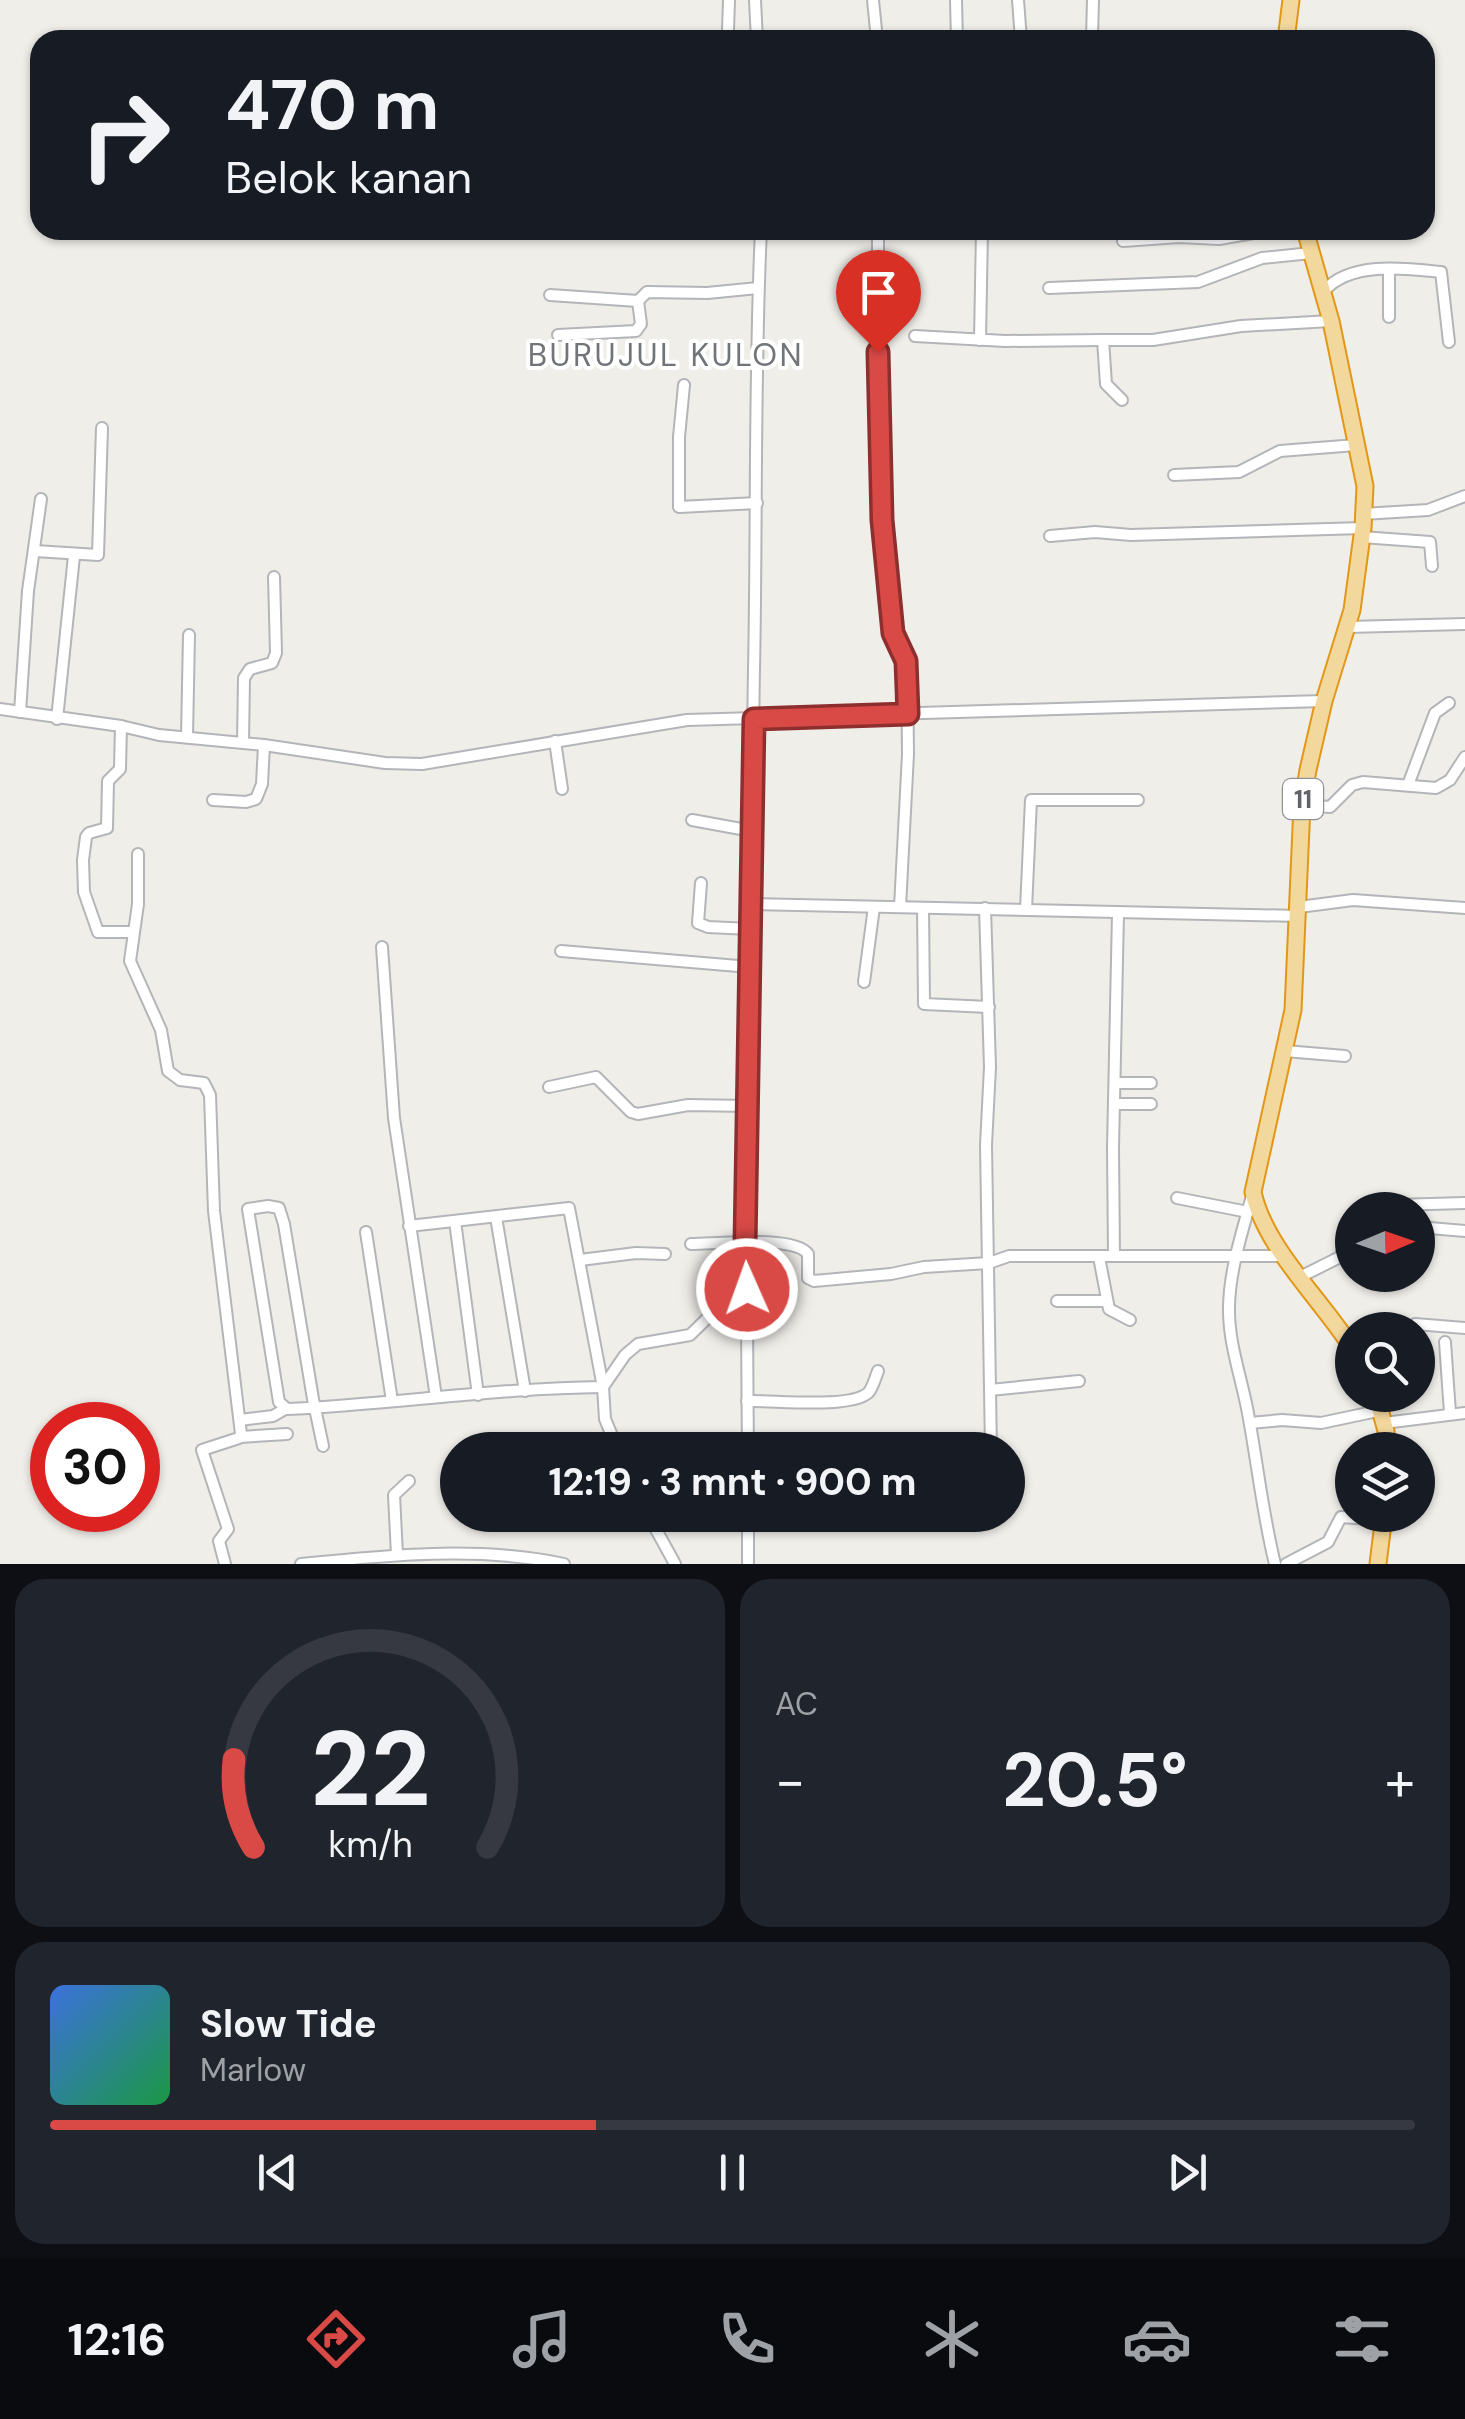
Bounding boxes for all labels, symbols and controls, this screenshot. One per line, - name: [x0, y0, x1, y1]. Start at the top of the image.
- text: 470 m: [225, 60, 439, 151]
- icon: right: [60, 70, 190, 200]
- text: Belok kanan: [225, 148, 472, 207]
- pin: [836, 250, 921, 353]
- icon: arrive: [851, 265, 906, 320]
- district label: BURUJUL KULON: [528, 334, 804, 376]
- road number: 11: [1283, 779, 1323, 819]
- north arrow: [1335, 1192, 1435, 1292]
- map controls: [1335, 1192, 1435, 1532]
- position arrow: [695, 1237, 799, 1341]
- button: search: [1335, 1312, 1435, 1412]
- speed limit sign: 30: [30, 1402, 160, 1532]
- button: layers: [1335, 1432, 1435, 1532]
- text: 12:19 · 3 mnt · 900 m: [548, 1457, 917, 1507]
- text: AC: [775, 1683, 818, 1725]
- text: 22: [310, 1702, 430, 1837]
- text: 20.5°: [1002, 1732, 1188, 1829]
- text: −: [775, 1745, 805, 1817]
- text: +: [1385, 1745, 1415, 1817]
- text: km/h: [328, 1822, 412, 1868]
- text: Slow Tide: [200, 1999, 377, 2049]
- text: Marlow: [200, 2049, 306, 2091]
- icon: previous: [250, 2145, 305, 2200]
- icon: pause: [705, 2145, 760, 2200]
- icon: next: [1160, 2145, 1215, 2200]
- icon: directions: [301, 2304, 371, 2374]
- icon: music: [507, 2304, 577, 2374]
- icon: phone: [712, 2304, 782, 2374]
- icon: climate: [917, 2304, 987, 2374]
- icon: car: [1122, 2304, 1192, 2374]
- icon: filters: [1327, 2304, 1397, 2374]
- text: 12:16: [68, 2310, 166, 2369]

